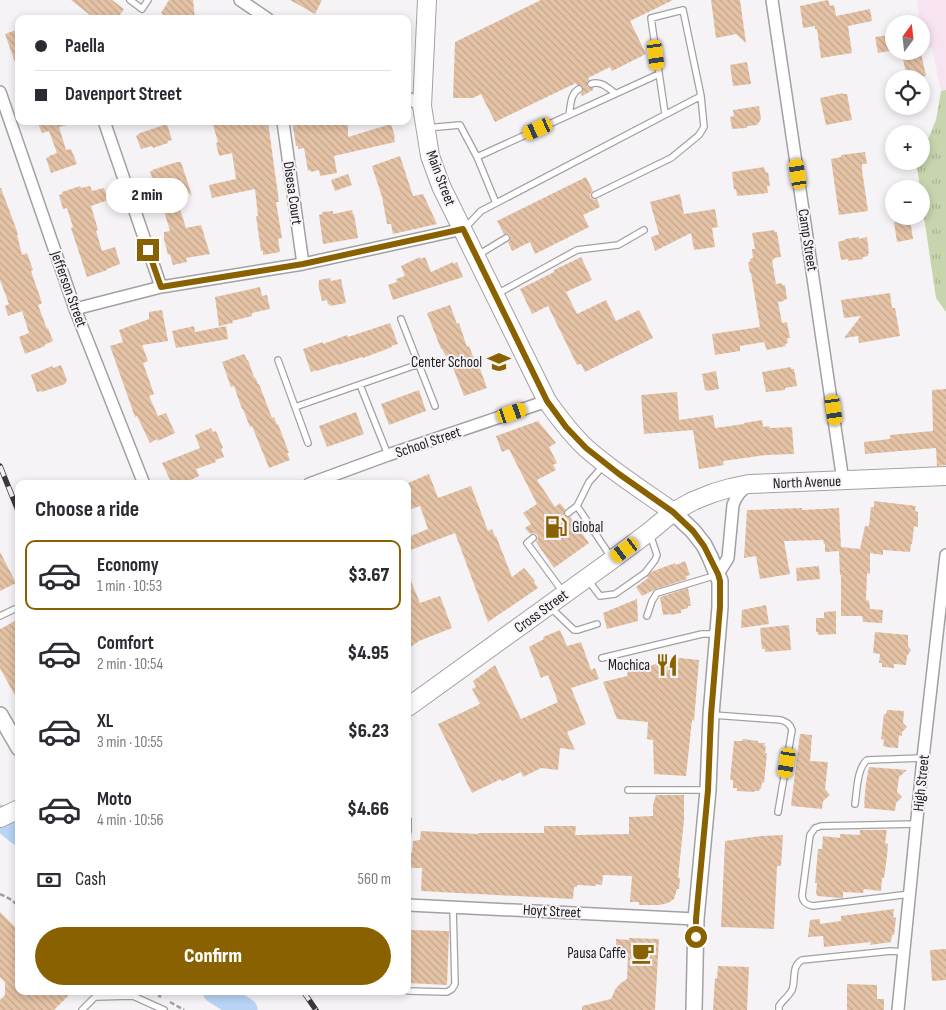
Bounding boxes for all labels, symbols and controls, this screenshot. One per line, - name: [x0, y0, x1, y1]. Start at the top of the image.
- north arrow: [885, 15, 930, 60]
- map controls: [885, 15, 930, 225]
- text: Paella: [65, 35, 105, 58]
- car: [646, 39, 665, 71]
- button: locate: [885, 70, 930, 115]
- text: Davenport Street: [65, 83, 182, 106]
- car: [521, 116, 554, 142]
- button: +: [885, 125, 930, 170]
- street label: Main Street: [421, 148, 460, 209]
- car: [788, 158, 807, 190]
- street label: Disesa Court: [279, 160, 306, 226]
- callout: 2 min: [107, 178, 189, 212]
- button: −: [885, 180, 930, 225]
- text: 2 min: [131, 186, 163, 205]
- street label: Camp Street: [793, 208, 822, 273]
- route end: [137, 239, 159, 261]
- street label: Jefferson Street: [46, 248, 91, 330]
- school or university icon: Center School: [486, 349, 512, 375]
- place label: Center School: [411, 353, 482, 372]
- car: [824, 394, 843, 426]
- car: [495, 401, 528, 425]
- street label: School Street: [393, 422, 464, 463]
- street label: North Avenue: [772, 472, 842, 493]
- text: Choose a ride: [35, 496, 139, 523]
- fuel station icon: Global: [543, 514, 569, 540]
- place label: Global: [572, 518, 603, 537]
- car: [608, 535, 641, 565]
- icon: car: [37, 553, 82, 598]
- text: Economy: [97, 554, 159, 577]
- text: $3.67: [348, 564, 389, 587]
- text: 1 min · 10:53: [97, 577, 162, 596]
- street label: Cross Street: [511, 585, 572, 637]
- icon: car: [37, 631, 82, 676]
- text: Comfort: [97, 632, 154, 655]
- text: $4.95: [348, 642, 389, 665]
- restaurant icon: Mochica: [654, 652, 680, 678]
- text: 2 min · 10:54: [97, 655, 163, 674]
- place label: Mochica: [608, 656, 650, 675]
- icon: car: [37, 709, 82, 754]
- text: XL: [97, 710, 113, 733]
- text: $6.23: [348, 720, 389, 743]
- text: 3 min · 10:55: [97, 733, 163, 752]
- car: [777, 747, 796, 779]
- street label: High Street: [909, 753, 934, 812]
- icon: car: [37, 787, 82, 832]
- text: Moto: [97, 788, 132, 811]
- text: $4.66: [347, 798, 389, 821]
- text: 4 min · 10:56: [97, 811, 164, 830]
- icon: cash: [35, 866, 63, 894]
- text: Cash: [75, 868, 106, 891]
- text: 560 m: [358, 870, 391, 889]
- street label: Hoyt Street: [522, 900, 582, 923]
- route start: [685, 926, 707, 948]
- button: Confirm: [35, 927, 391, 985]
- cafe icon: Pausa Caffe: [630, 940, 656, 966]
- place label: Pausa Caffe: [567, 944, 626, 963]

